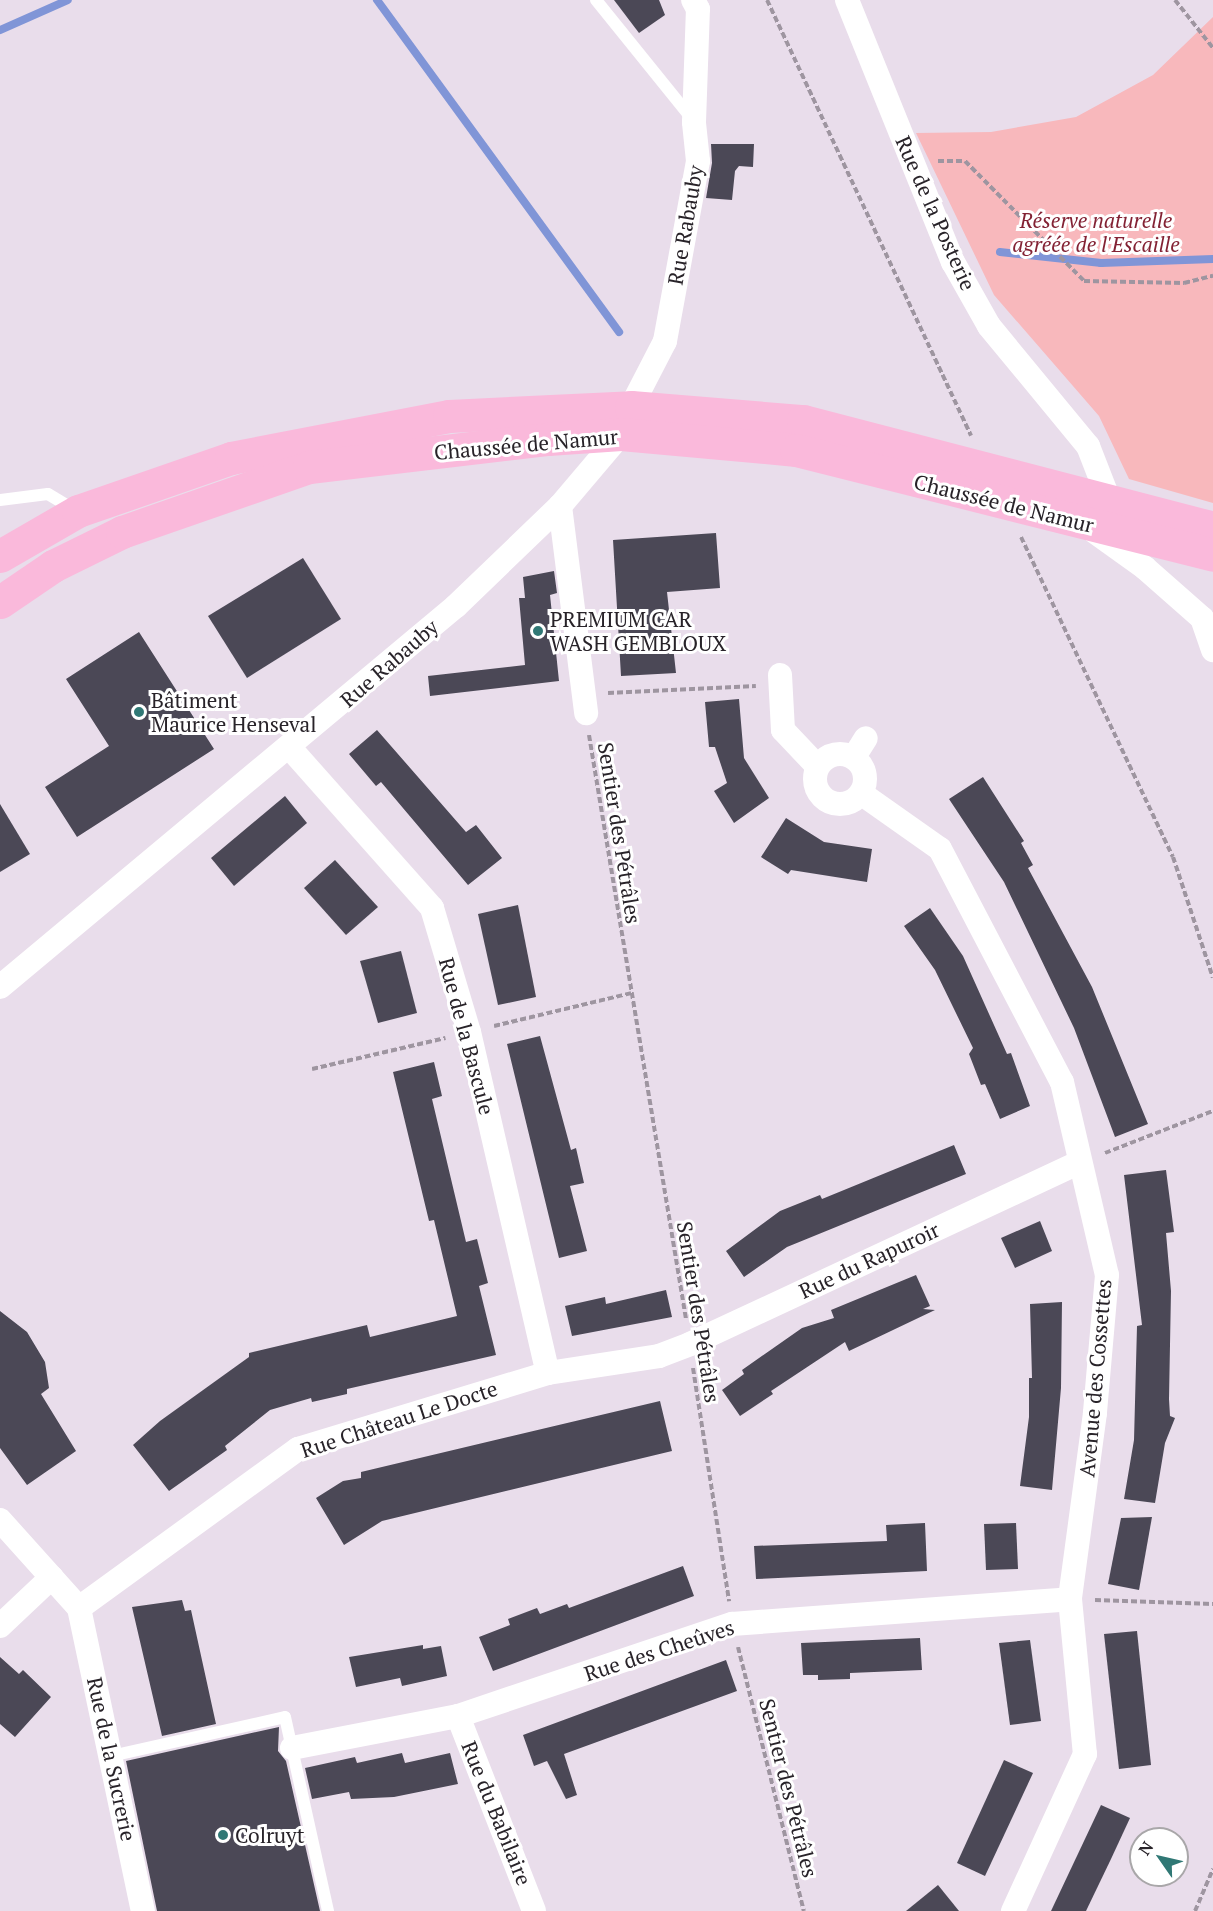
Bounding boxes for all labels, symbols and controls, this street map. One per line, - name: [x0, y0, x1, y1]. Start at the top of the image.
- street label: Rue de la Posterie: [891, 132, 981, 294]
- street label: Rue Rabauby: [662, 163, 708, 287]
- park label: Réserve naturelle agréée de l'Escaille: [1012, 207, 1180, 257]
- street label: Chaussée de Namur: [433, 423, 619, 465]
- street label: Chaussée de Namur: [911, 468, 1097, 538]
- place label: PREMIUM CAR WASH GEMBLOUX: [550, 606, 726, 656]
- street label: Rue Rabauby: [335, 614, 443, 712]
- marker: PREMIUM CAR WASH GEMBLOUX: [531, 624, 545, 638]
- place label: Bâtiment Maurice Henseval: [151, 687, 317, 737]
- marker: Bâtiment Maurice Henseval: [132, 705, 146, 719]
- street label: Sentier des Pétrâles: [593, 740, 647, 926]
- street label: Rue de la Bascule: [434, 955, 500, 1117]
- street label: Rue du Rapuroir: [795, 1216, 943, 1304]
- street label: Sentier des Pétrâles: [672, 1219, 726, 1405]
- street label: Avenue des Cossettes: [1074, 1278, 1116, 1478]
- street label: Rue Château Le Docte: [297, 1375, 501, 1463]
- street label: Rue des Cheûves: [581, 1614, 737, 1686]
- street label: Rue de la Sucrerie: [82, 1675, 142, 1843]
- street label: Sentier des Pétrâles: [755, 1696, 823, 1880]
- street label: Rue du Babilaire: [457, 1737, 537, 1889]
- place label: Colruyt: [235, 1822, 304, 1848]
- north arrow: [1129, 1827, 1189, 1887]
- marker: Colruyt: [216, 1828, 230, 1842]
- text: N: [1133, 1837, 1158, 1859]

